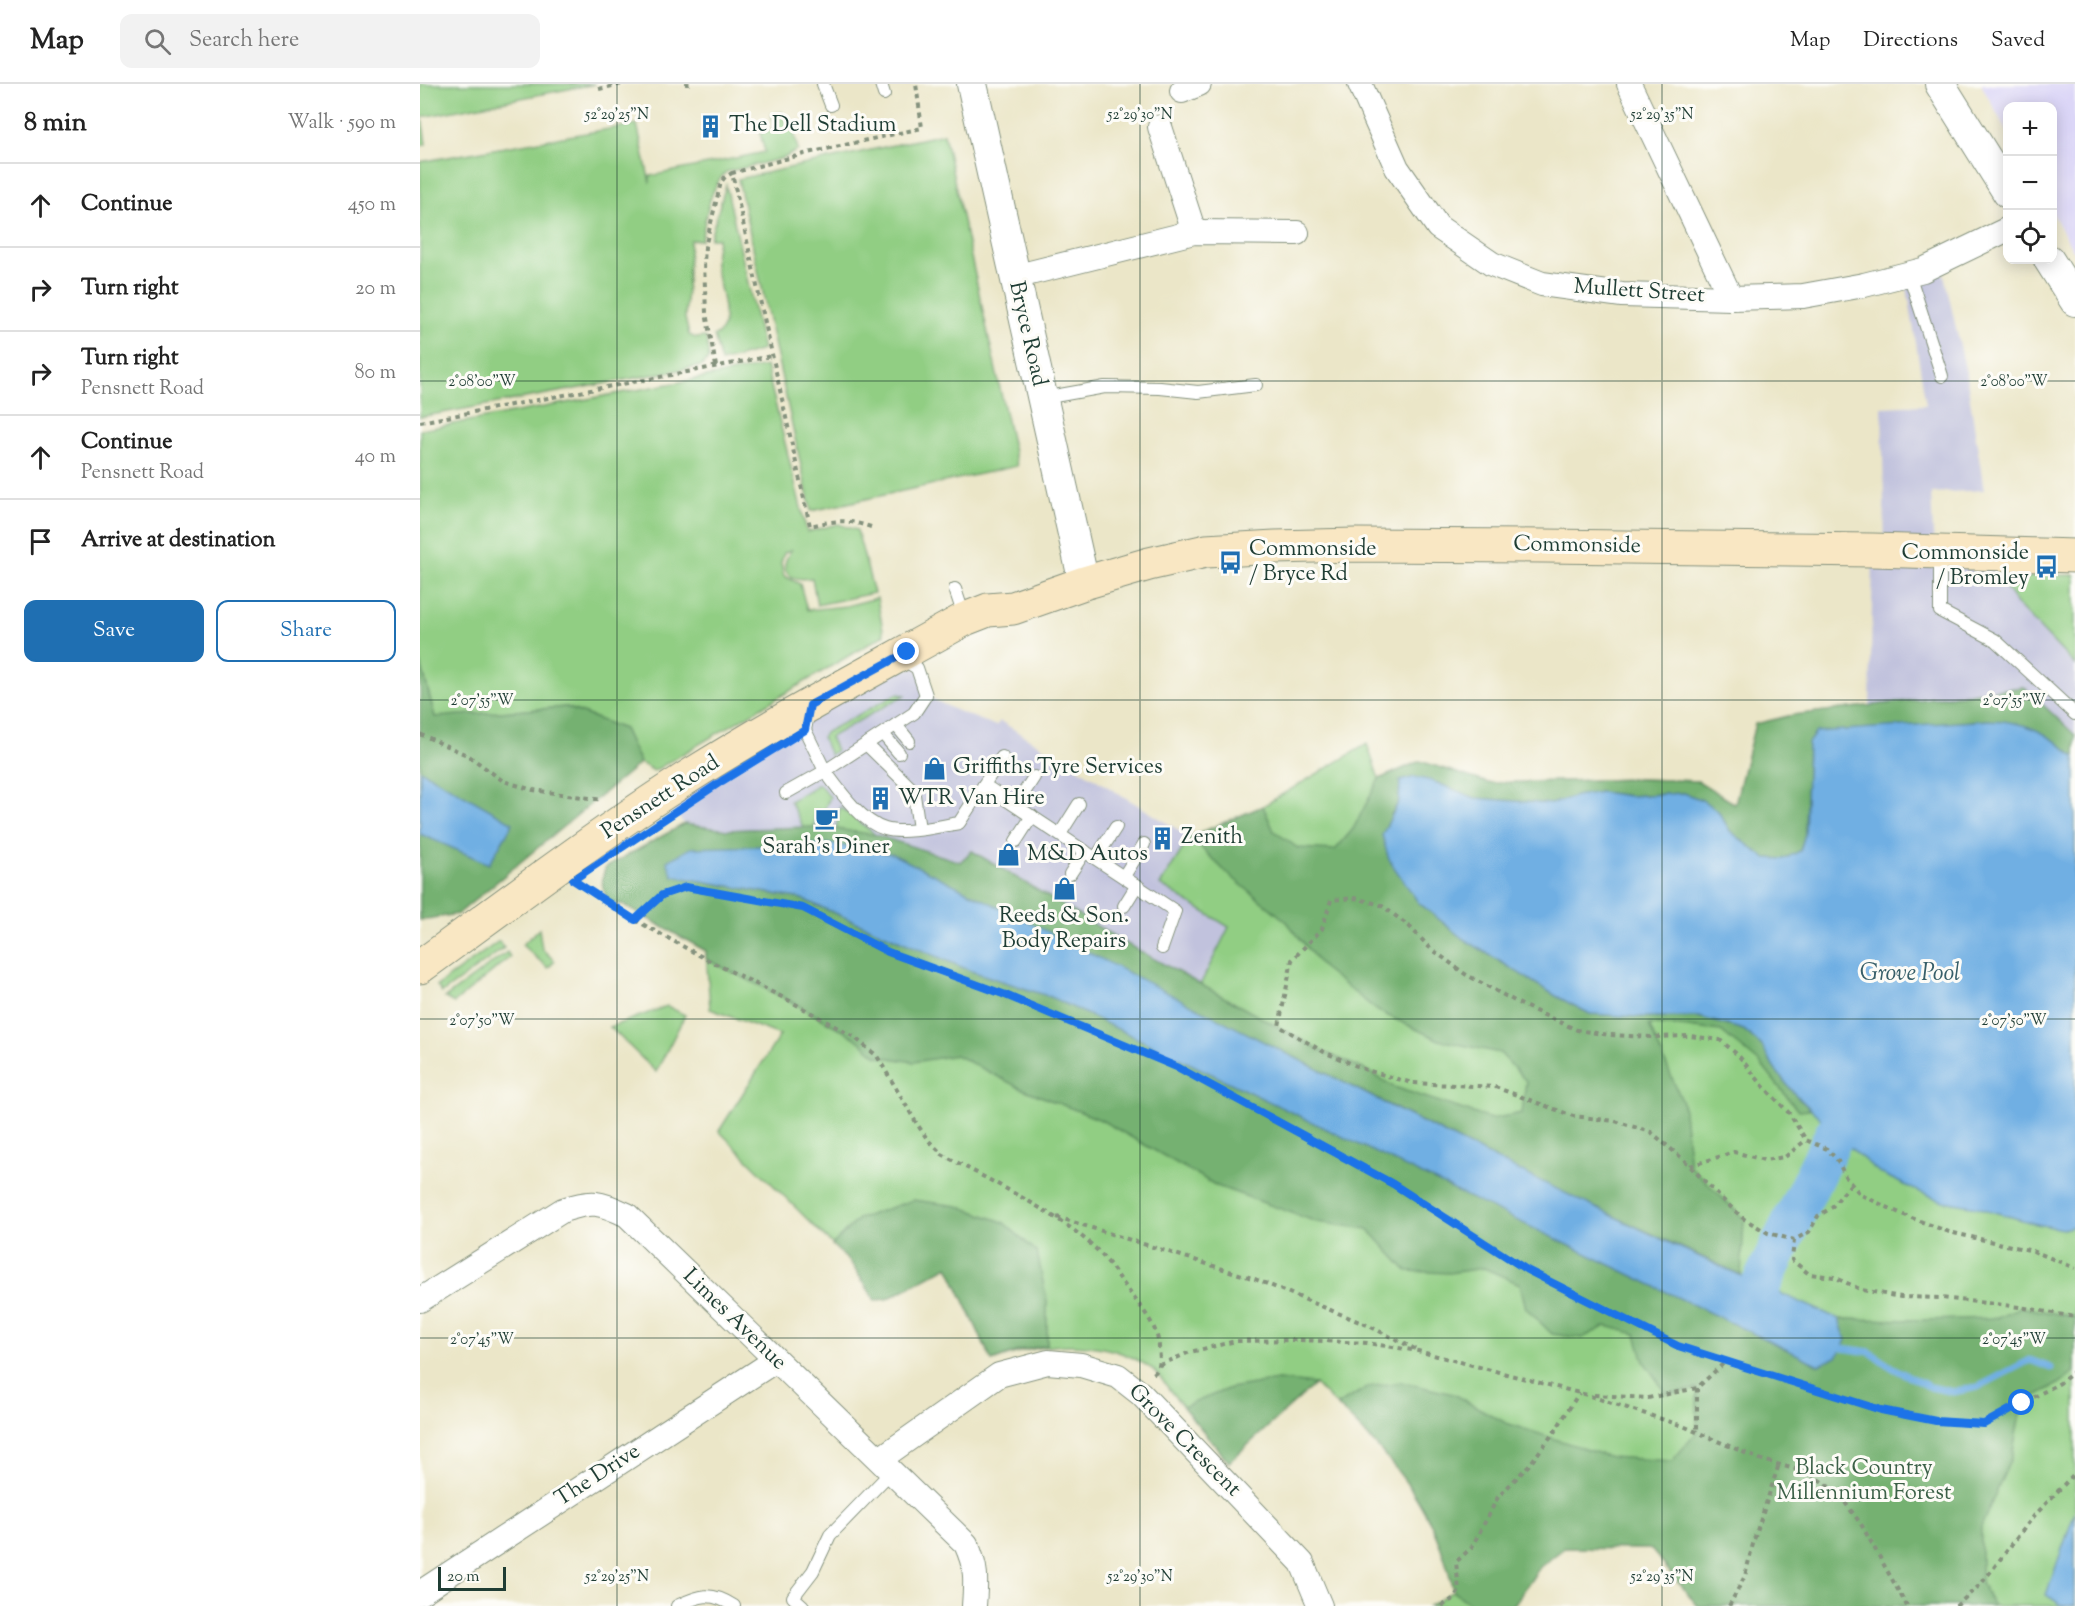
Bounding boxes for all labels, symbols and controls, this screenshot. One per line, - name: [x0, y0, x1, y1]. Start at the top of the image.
- search box: [120, 14, 540, 68]
- text: Map: [30, 21, 84, 61]
- icon: search: [141, 25, 174, 58]
- text: Search here: [189, 25, 299, 57]
- text: Map: [1790, 26, 1830, 56]
- text: Directions: [1863, 26, 1958, 56]
- text: Saved: [1991, 26, 2045, 56]
- map controls: [2003, 102, 2057, 264]
- button: +: [2003, 102, 2057, 156]
- text: 8 min: [24, 105, 87, 142]
- text: 52°29'25"N: [584, 105, 649, 126]
- text: 52°29'30"N: [1106, 105, 1173, 126]
- text: 52°29'35"N: [1629, 105, 1694, 126]
- text: Walk · 590 m: [288, 109, 396, 138]
- place label: The Dell Stadium: [729, 110, 897, 142]
- building icon: The Dell Stadium: [698, 113, 724, 139]
- button: −: [2003, 156, 2057, 210]
- icon: ahead: [24, 189, 57, 222]
- text: Continue: [81, 189, 172, 221]
- text: 450 m: [348, 191, 396, 220]
- button: locate: [2003, 210, 2057, 264]
- street label: Mullett Street: [1572, 271, 1706, 313]
- icon: right: [24, 273, 57, 306]
- text: Turn right: [81, 273, 178, 305]
- text: 20 m: [355, 275, 396, 304]
- street label: Bryce Road: [999, 278, 1055, 390]
- text: Turn right: [81, 343, 178, 375]
- icon: right: [24, 357, 57, 390]
- text: 80 m: [355, 359, 396, 388]
- text: 2°08'00"W: [448, 372, 516, 393]
- text: 2°08'00"W: [1980, 372, 2048, 393]
- text: Pensnett Road: [81, 375, 204, 404]
- text: Continue: [81, 427, 172, 459]
- icon: ahead: [24, 441, 57, 474]
- text: 40 m: [355, 443, 396, 472]
- text: Pensnett Road: [81, 459, 204, 488]
- icon: arrive: [24, 525, 57, 558]
- text: Arrive at destination: [81, 525, 276, 557]
- street label: Commonside: [1513, 529, 1641, 563]
- place label: Commonside / Bryce Rd: [1249, 534, 1377, 591]
- place label: Commonside / Bromley: [1901, 538, 2029, 595]
- bus stop icon: Commonside / Bryce Rd: [1218, 550, 1244, 576]
- bus stop icon: Commonside / Bromley: [2034, 554, 2060, 580]
- button: Save: [24, 600, 204, 662]
- button: Share: [216, 600, 396, 662]
- route end: [893, 638, 919, 664]
- text: 2°07'55"W: [450, 691, 514, 712]
- text: 2°07'55"W: [1982, 691, 2046, 712]
- street label: Pensnett Road: [595, 748, 727, 848]
- place label: Griffiths Tyre Services: [953, 752, 1163, 784]
- shop icon: Griffiths Tyre Services: [922, 755, 948, 781]
- place label: WTR Van Hire: [898, 783, 1045, 815]
- building icon: WTR Van Hire: [867, 786, 893, 812]
- cafe icon: Sarah's Diner: [813, 806, 839, 832]
- place label: Zenith: [1181, 822, 1243, 854]
- building icon: Zenith: [1150, 825, 1176, 851]
- place label: Sarah's Diner: [762, 832, 890, 864]
- place label: M&D Autos: [1027, 839, 1148, 871]
- shop icon: M&D Autos: [996, 842, 1022, 868]
- shop icon: Reeds & Son. Body Repairs: [1051, 875, 1077, 901]
- place label: Reeds & Son. Body Repairs: [999, 901, 1129, 958]
- water label: Grove Pool: [1860, 957, 1960, 991]
- text: 2°07'50"W: [449, 1011, 515, 1032]
- text: 2°07'50"W: [1981, 1011, 2047, 1032]
- street label: Limes Avenue: [674, 1262, 794, 1378]
- text: 2°07'45"W: [450, 1330, 514, 1351]
- text: 2°07'45"W: [1982, 1330, 2046, 1351]
- street label: Grove Crescent: [1120, 1377, 1248, 1505]
- route start: [2008, 1389, 2034, 1415]
- street label: The Drive: [549, 1436, 647, 1516]
- park label: Black Country Millennium Forest: [1776, 1453, 1952, 1510]
- scale bar: [438, 1564, 506, 1592]
- text: 20 m: [447, 1566, 480, 1589]
- text: 52°29'25"N: [584, 1567, 649, 1588]
- text: 52°29'30"N: [1106, 1567, 1173, 1588]
- text: 52°29'35"N: [1629, 1567, 1694, 1588]

